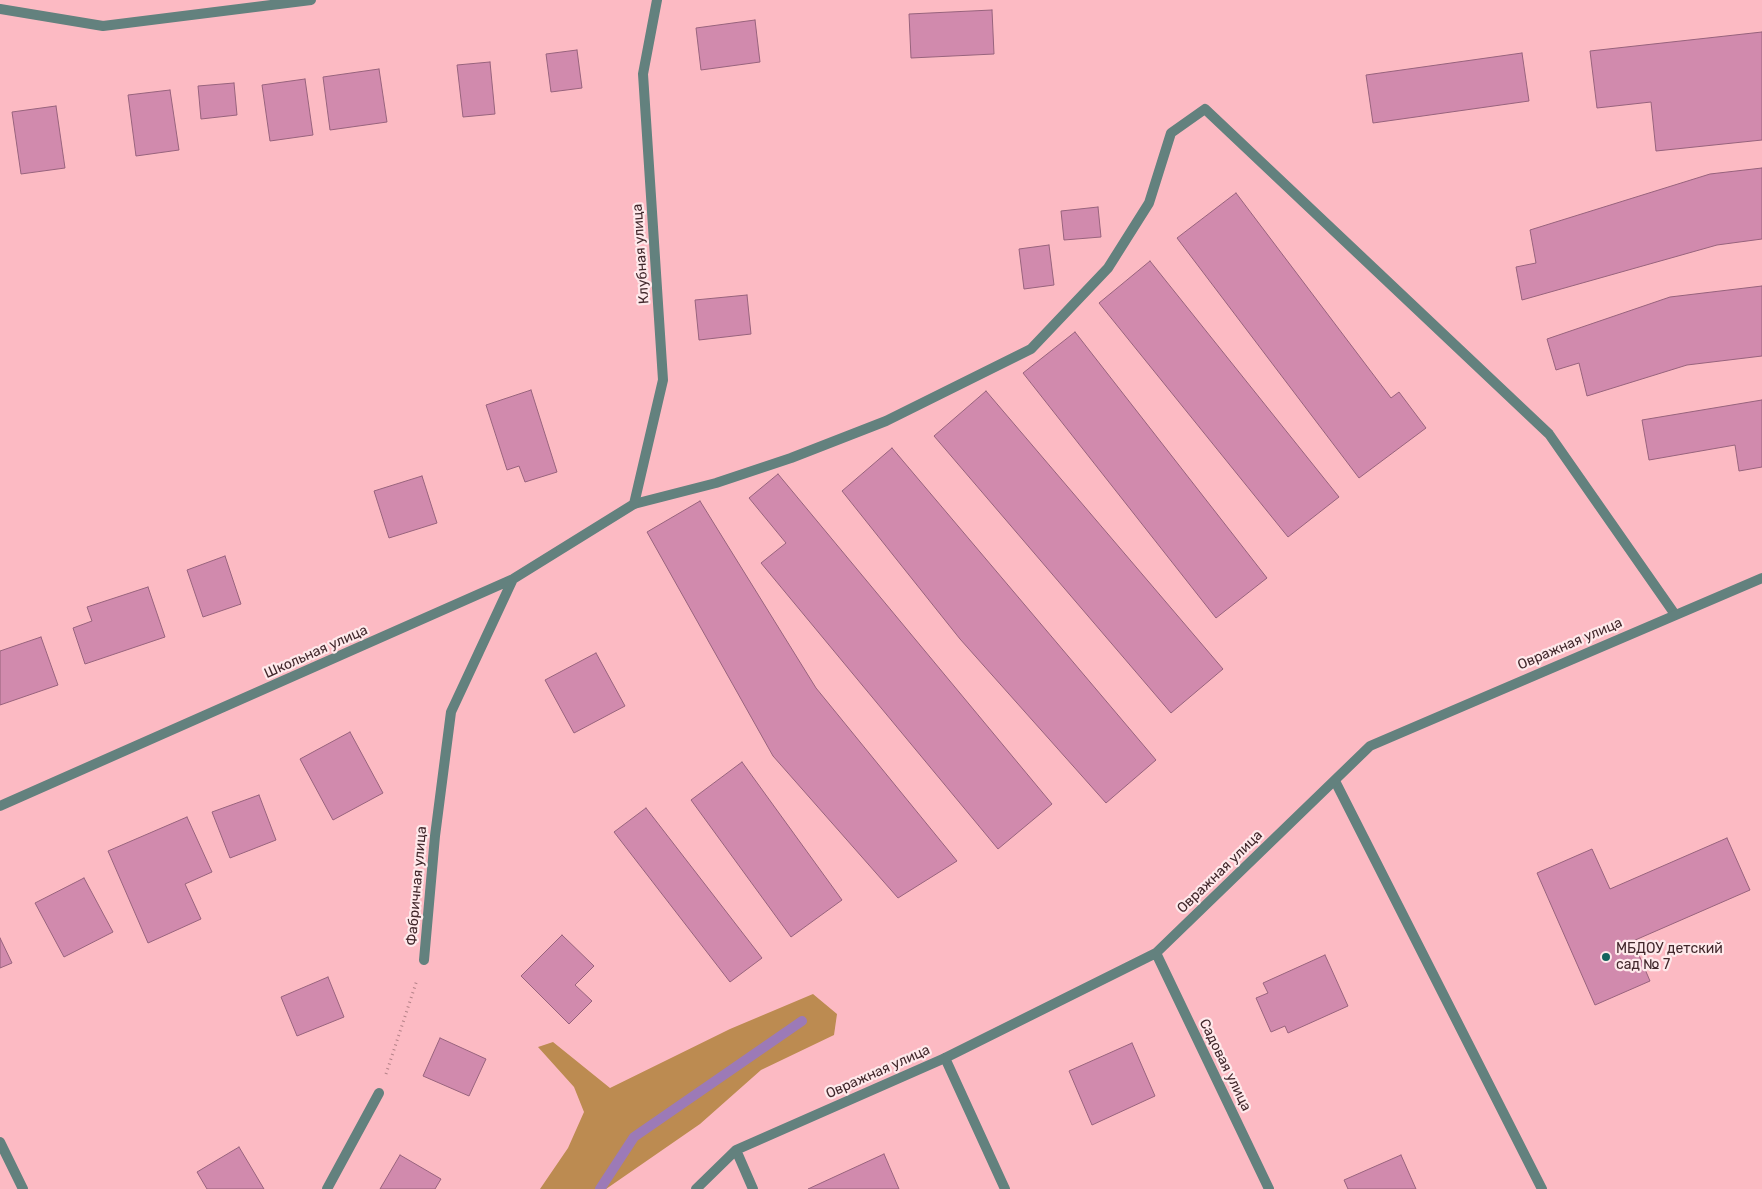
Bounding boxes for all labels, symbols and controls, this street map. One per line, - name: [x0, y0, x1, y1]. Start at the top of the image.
- street label: Клубная улица: [629, 203, 653, 305]
- street label: Овражная улица: [1515, 614, 1625, 674]
- street label: Школьная улица: [262, 622, 370, 682]
- street label: Фабричная улица: [403, 825, 431, 947]
- street label: Овражная улица: [1174, 827, 1266, 917]
- place label: МБДОУ детский сад № 7: [1616, 941, 1723, 974]
- marker: МБДОУ детский сад № 7: [1600, 951, 1612, 963]
- street label: Садовая улица: [1195, 1016, 1255, 1114]
- street label: Овражная улица: [823, 1042, 933, 1102]

